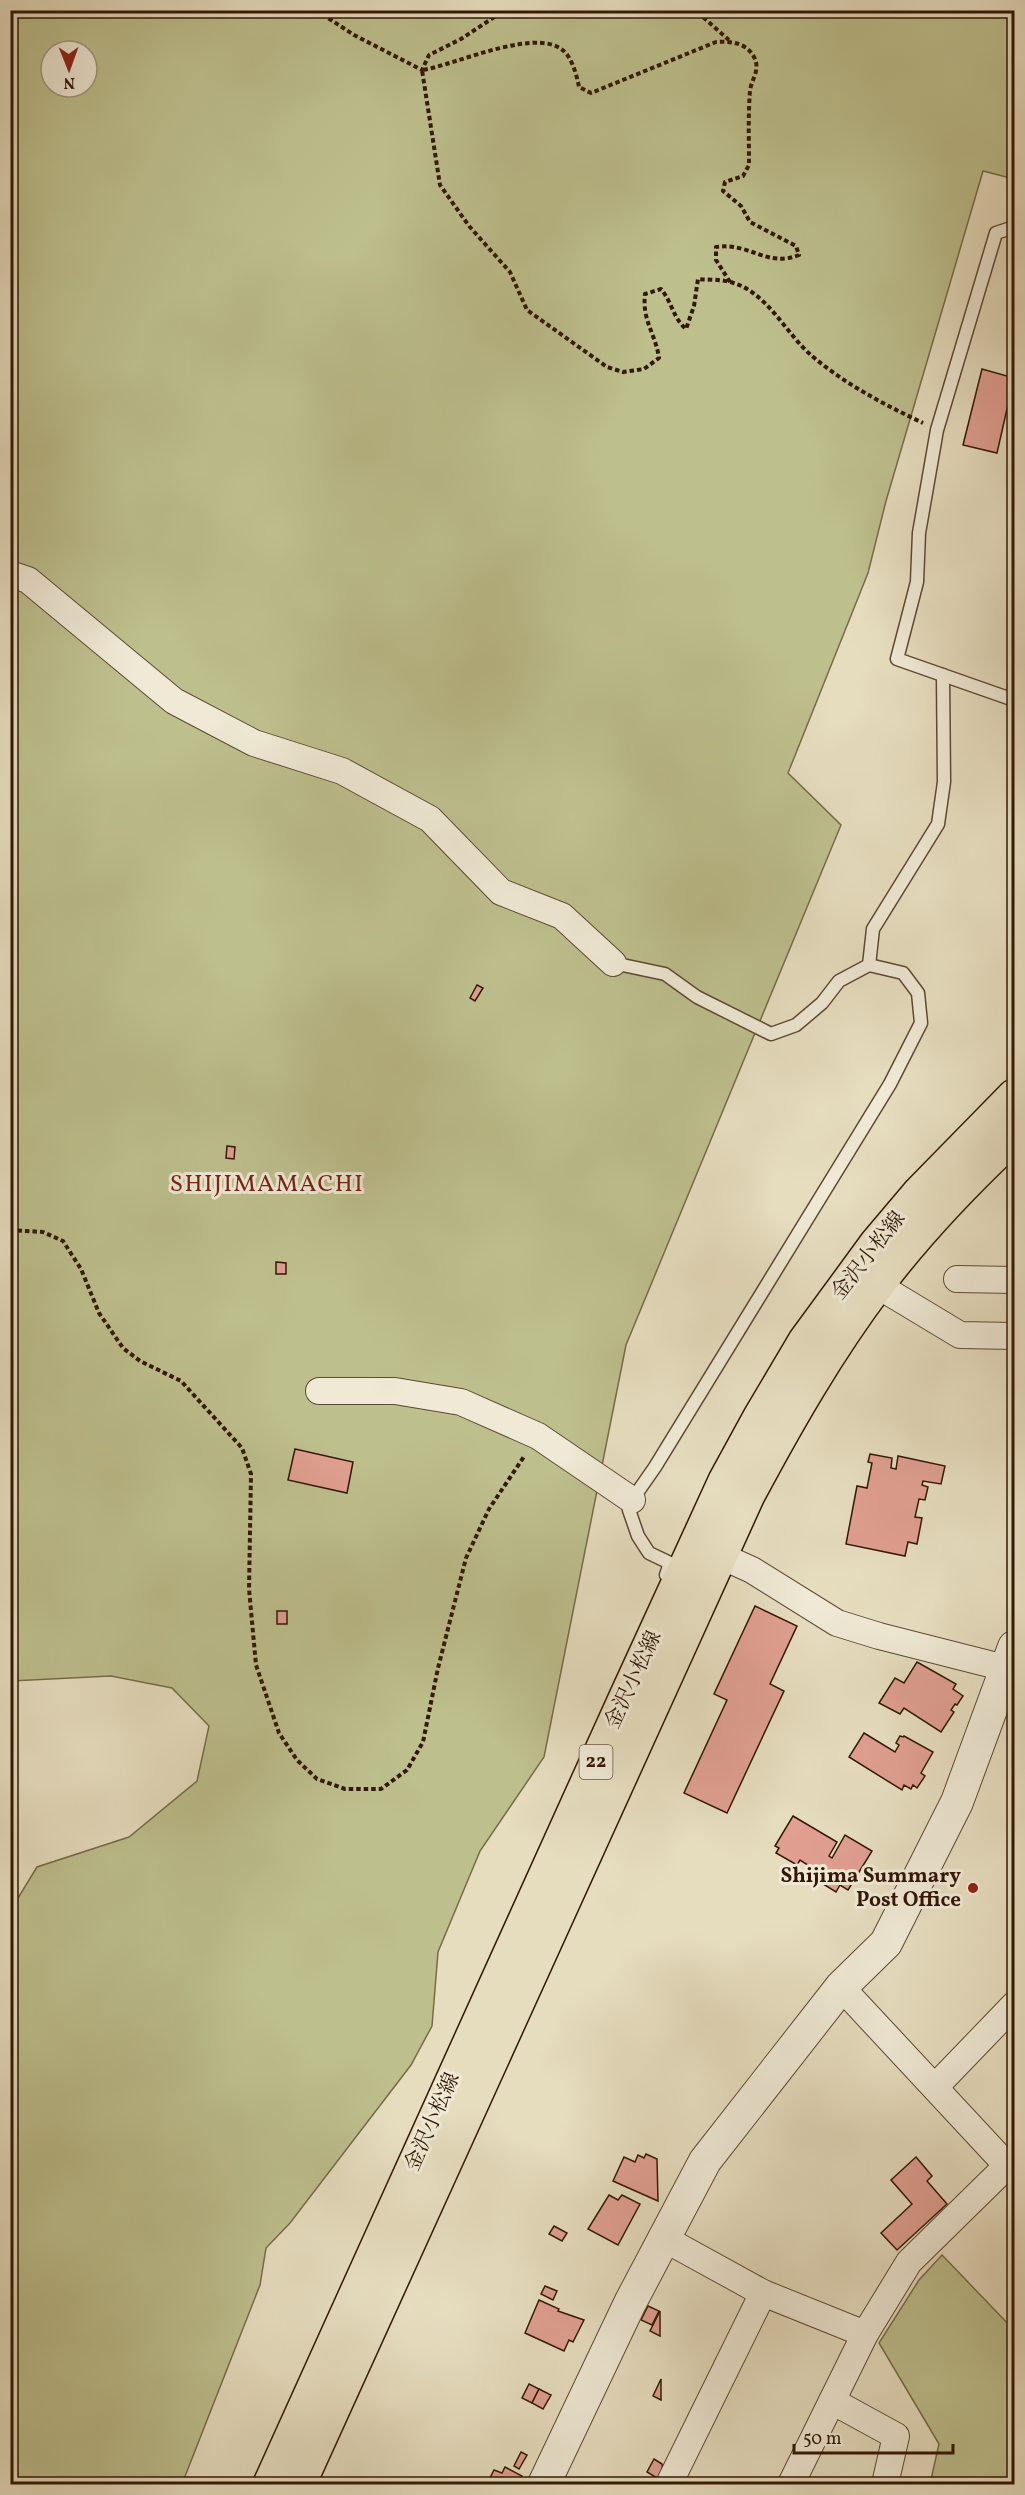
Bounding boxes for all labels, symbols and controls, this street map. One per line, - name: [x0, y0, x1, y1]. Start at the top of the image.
- north arrow: [39, 39, 99, 99]
- text: N: [63, 71, 75, 93]
- district label: SHIJIMAMACHI: [170, 1168, 364, 1202]
- street label: 金沢小松線: [825, 1206, 913, 1306]
- street label: 金沢小松線: [599, 1626, 669, 1734]
- road number: 22: [580, 1745, 612, 1779]
- place label: Shijima Summary Post Office: [780, 1862, 961, 1915]
- marker: Shijima Summary Post Office: [966, 1881, 980, 1895]
- street label: 金沢小松線: [398, 2068, 468, 2176]
- scale bar: [794, 2417, 953, 2455]
- text: 50 m: [803, 2427, 842, 2452]

